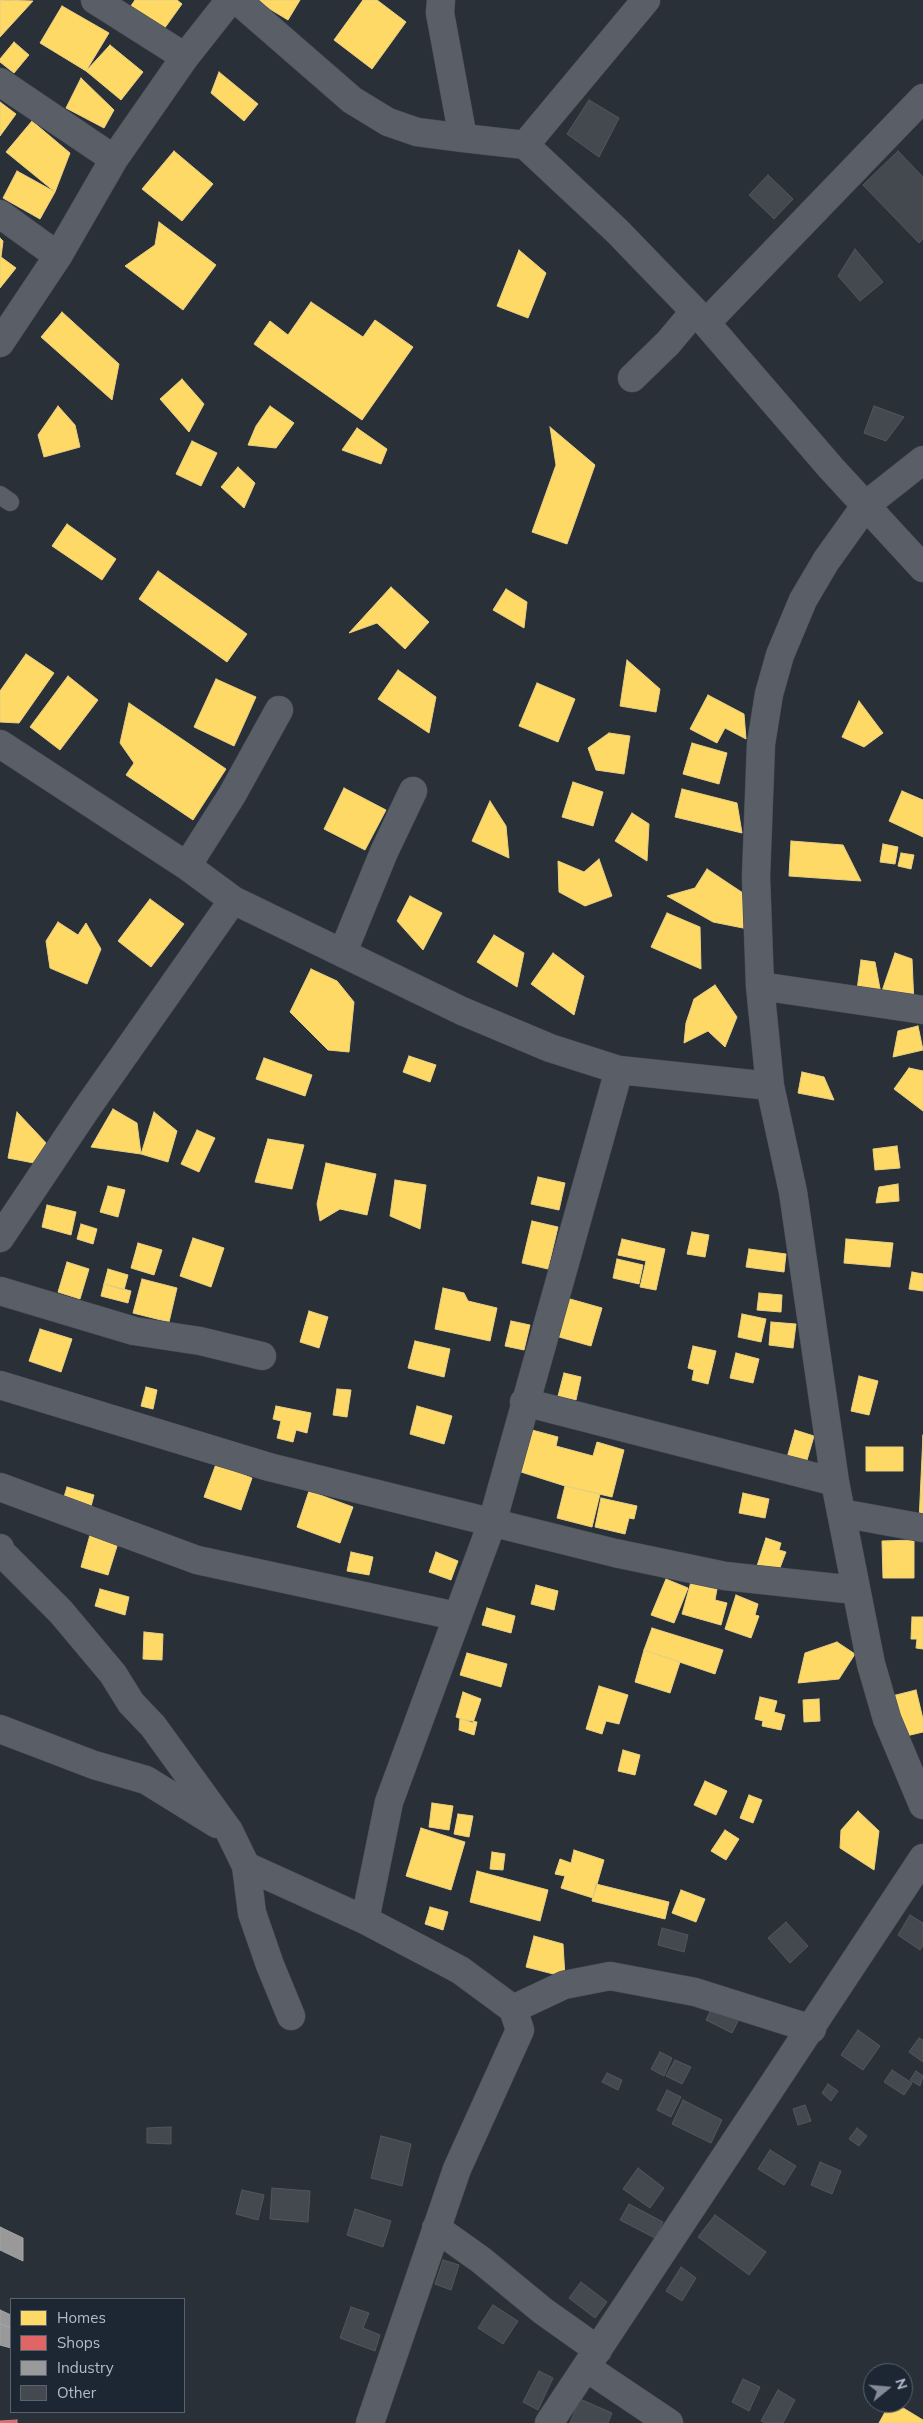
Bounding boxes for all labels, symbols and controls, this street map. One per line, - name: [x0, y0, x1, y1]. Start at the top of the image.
- legend: [10, 2298, 185, 2413]
- text: Homes: [57, 2308, 106, 2327]
- text: Shops: [57, 2333, 100, 2352]
- text: Industry: [57, 2358, 114, 2377]
- north arrow: [863, 2363, 913, 2413]
- text: N: [891, 2376, 912, 2392]
- text: Other: [57, 2383, 96, 2402]

